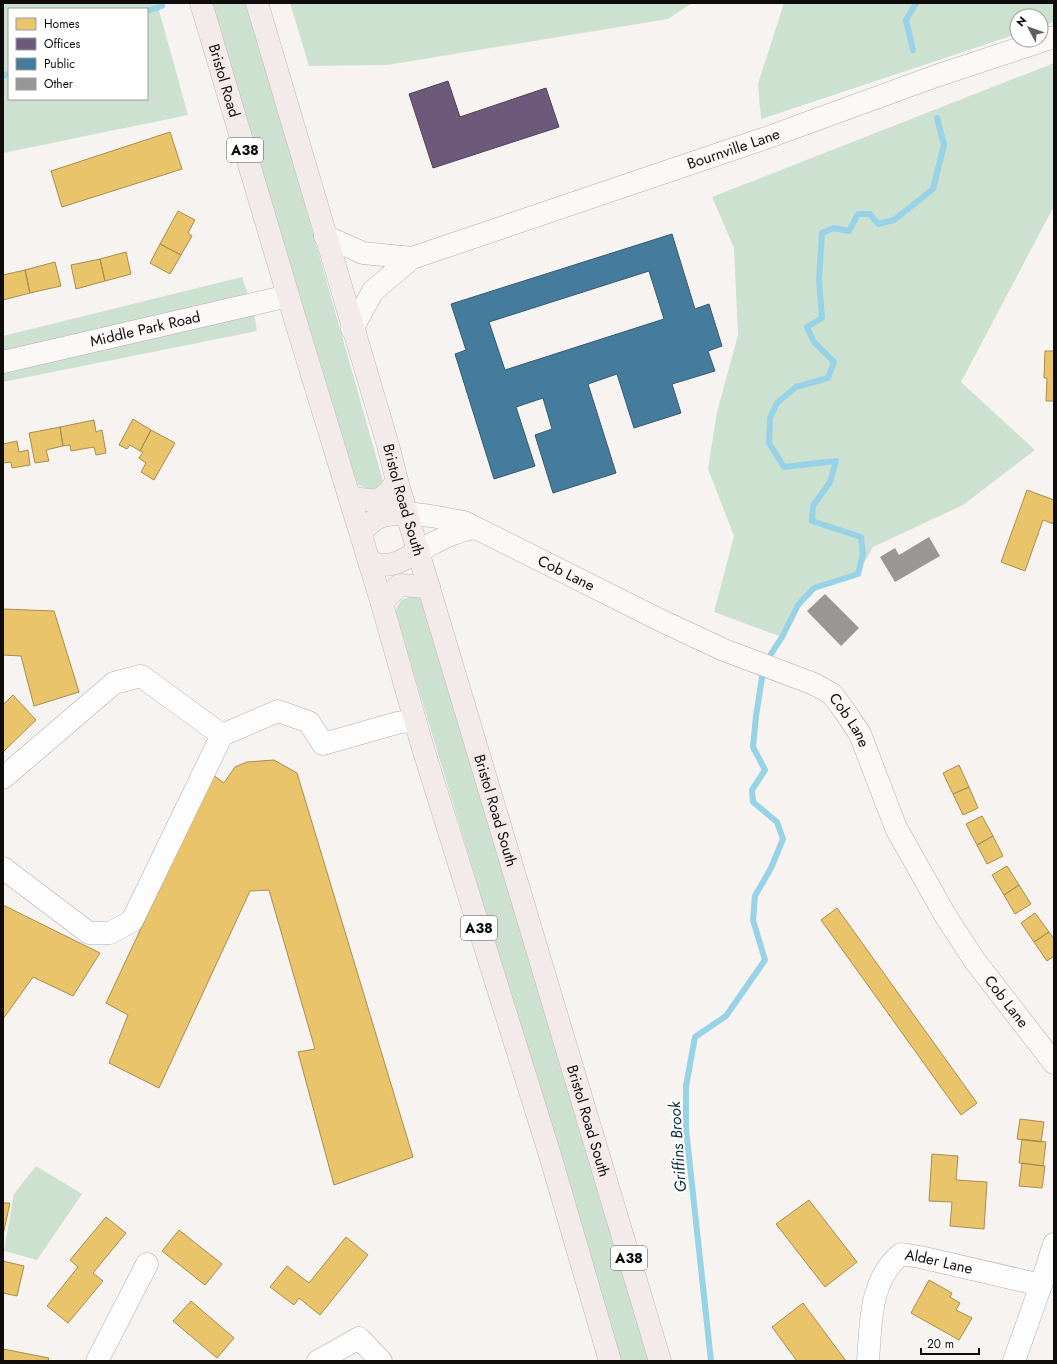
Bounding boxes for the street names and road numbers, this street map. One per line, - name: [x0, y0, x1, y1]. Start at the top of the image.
- street label: Bristol Road: [203, 41, 245, 120]
- street label: Bournville Lane: [684, 123, 783, 175]
- road number: A38: [227, 138, 263, 162]
- street label: Middle Park Road: [88, 306, 203, 352]
- street label: Bristol Road South: [377, 441, 430, 559]
- street label: Cob Lane: [534, 550, 599, 597]
- street label: Cob Lane: [824, 688, 875, 751]
- street label: Bristol Road South: [468, 752, 523, 869]
- road number: A38: [461, 916, 497, 940]
- street label: Cob Lane: [979, 971, 1034, 1033]
- street label: Bristol Road South: [561, 1062, 615, 1180]
- street label: Alder Lane: [903, 1244, 975, 1280]
- road number: A38: [611, 1246, 647, 1270]

